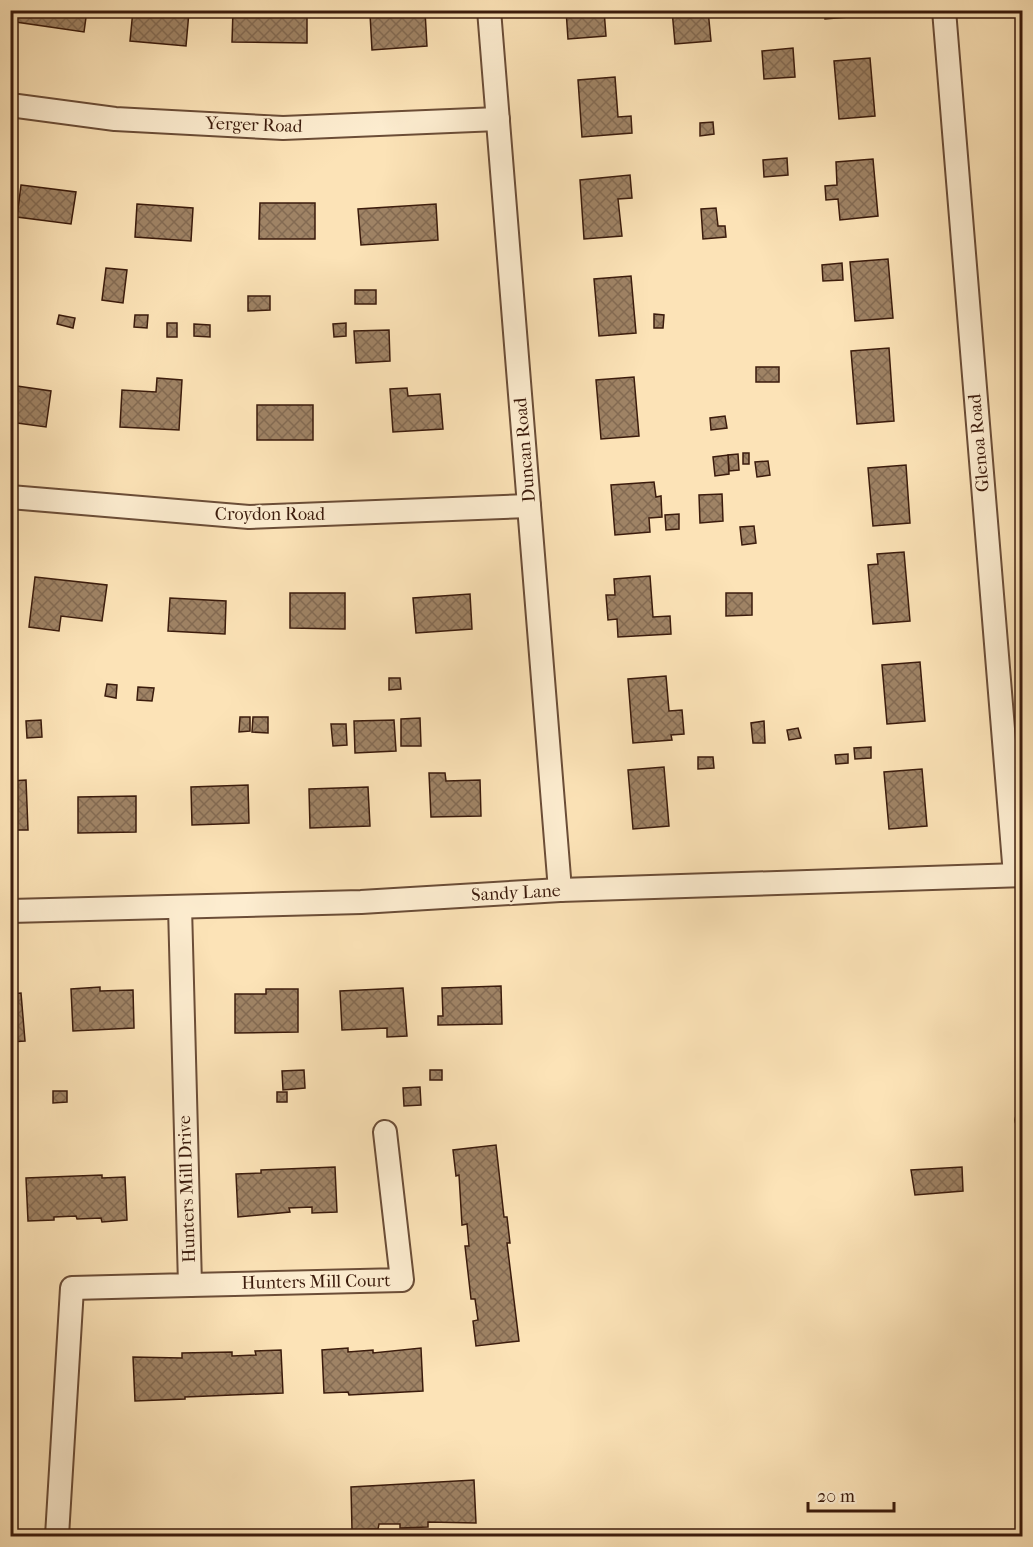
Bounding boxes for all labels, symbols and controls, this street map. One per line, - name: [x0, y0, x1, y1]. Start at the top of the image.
- street label: Yerger Road: [204, 113, 303, 137]
- street label: Glenoa Road: [964, 393, 994, 493]
- street label: Duncan Road: [510, 397, 540, 503]
- street label: Croydon Road: [215, 504, 325, 525]
- street label: Sandy Lane: [471, 880, 561, 906]
- street label: Hunters Mill Drive: [174, 1115, 200, 1263]
- street label: Hunters Mill Court: [241, 1270, 391, 1294]
- scale bar: [808, 1475, 894, 1513]
- text: 20 m: [817, 1486, 855, 1507]

